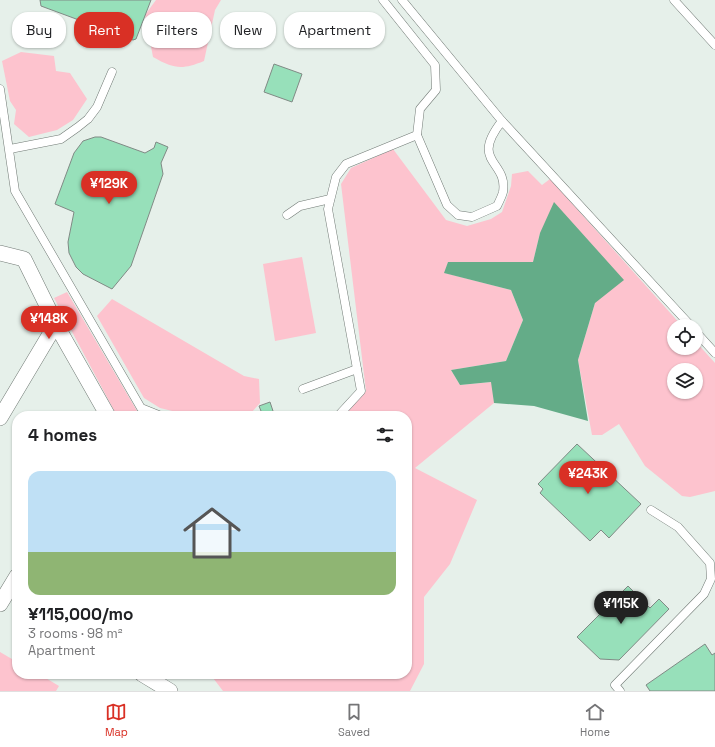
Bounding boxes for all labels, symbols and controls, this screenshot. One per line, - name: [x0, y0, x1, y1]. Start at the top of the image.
- chip: Buy: [12, 12, 66, 48]
- chip: Rent: [74, 12, 134, 48]
- chip: Filters: [142, 12, 212, 48]
- chip: New: [220, 12, 276, 48]
- chip: Apartment: [284, 12, 385, 48]
- pin: ¥129K: [81, 171, 137, 205]
- text: ¥129K: [90, 175, 128, 192]
- pin: ¥148K: [21, 306, 77, 340]
- text: ¥148K: [30, 310, 68, 327]
- map controls: [667, 319, 703, 399]
- button: locate: [667, 319, 703, 355]
- button: layers: [667, 363, 703, 399]
- text: 4 homes: [28, 424, 97, 446]
- icon: filters: [374, 424, 396, 446]
- pin: ¥243K: [560, 461, 616, 495]
- text: ¥243K: [568, 465, 608, 482]
- icon: home: [176, 497, 248, 569]
- pin: ¥115K: [593, 591, 649, 625]
- text: ¥115K: [603, 595, 639, 612]
- text: ¥115,000/mo: [28, 603, 133, 625]
- text: 3 rooms · 98 m²: [28, 625, 122, 642]
- text: Apartment: [28, 642, 96, 659]
- tab: Map: [105, 701, 128, 739]
- tab: Saved: [338, 701, 370, 739]
- tab: Home: [580, 701, 610, 739]

